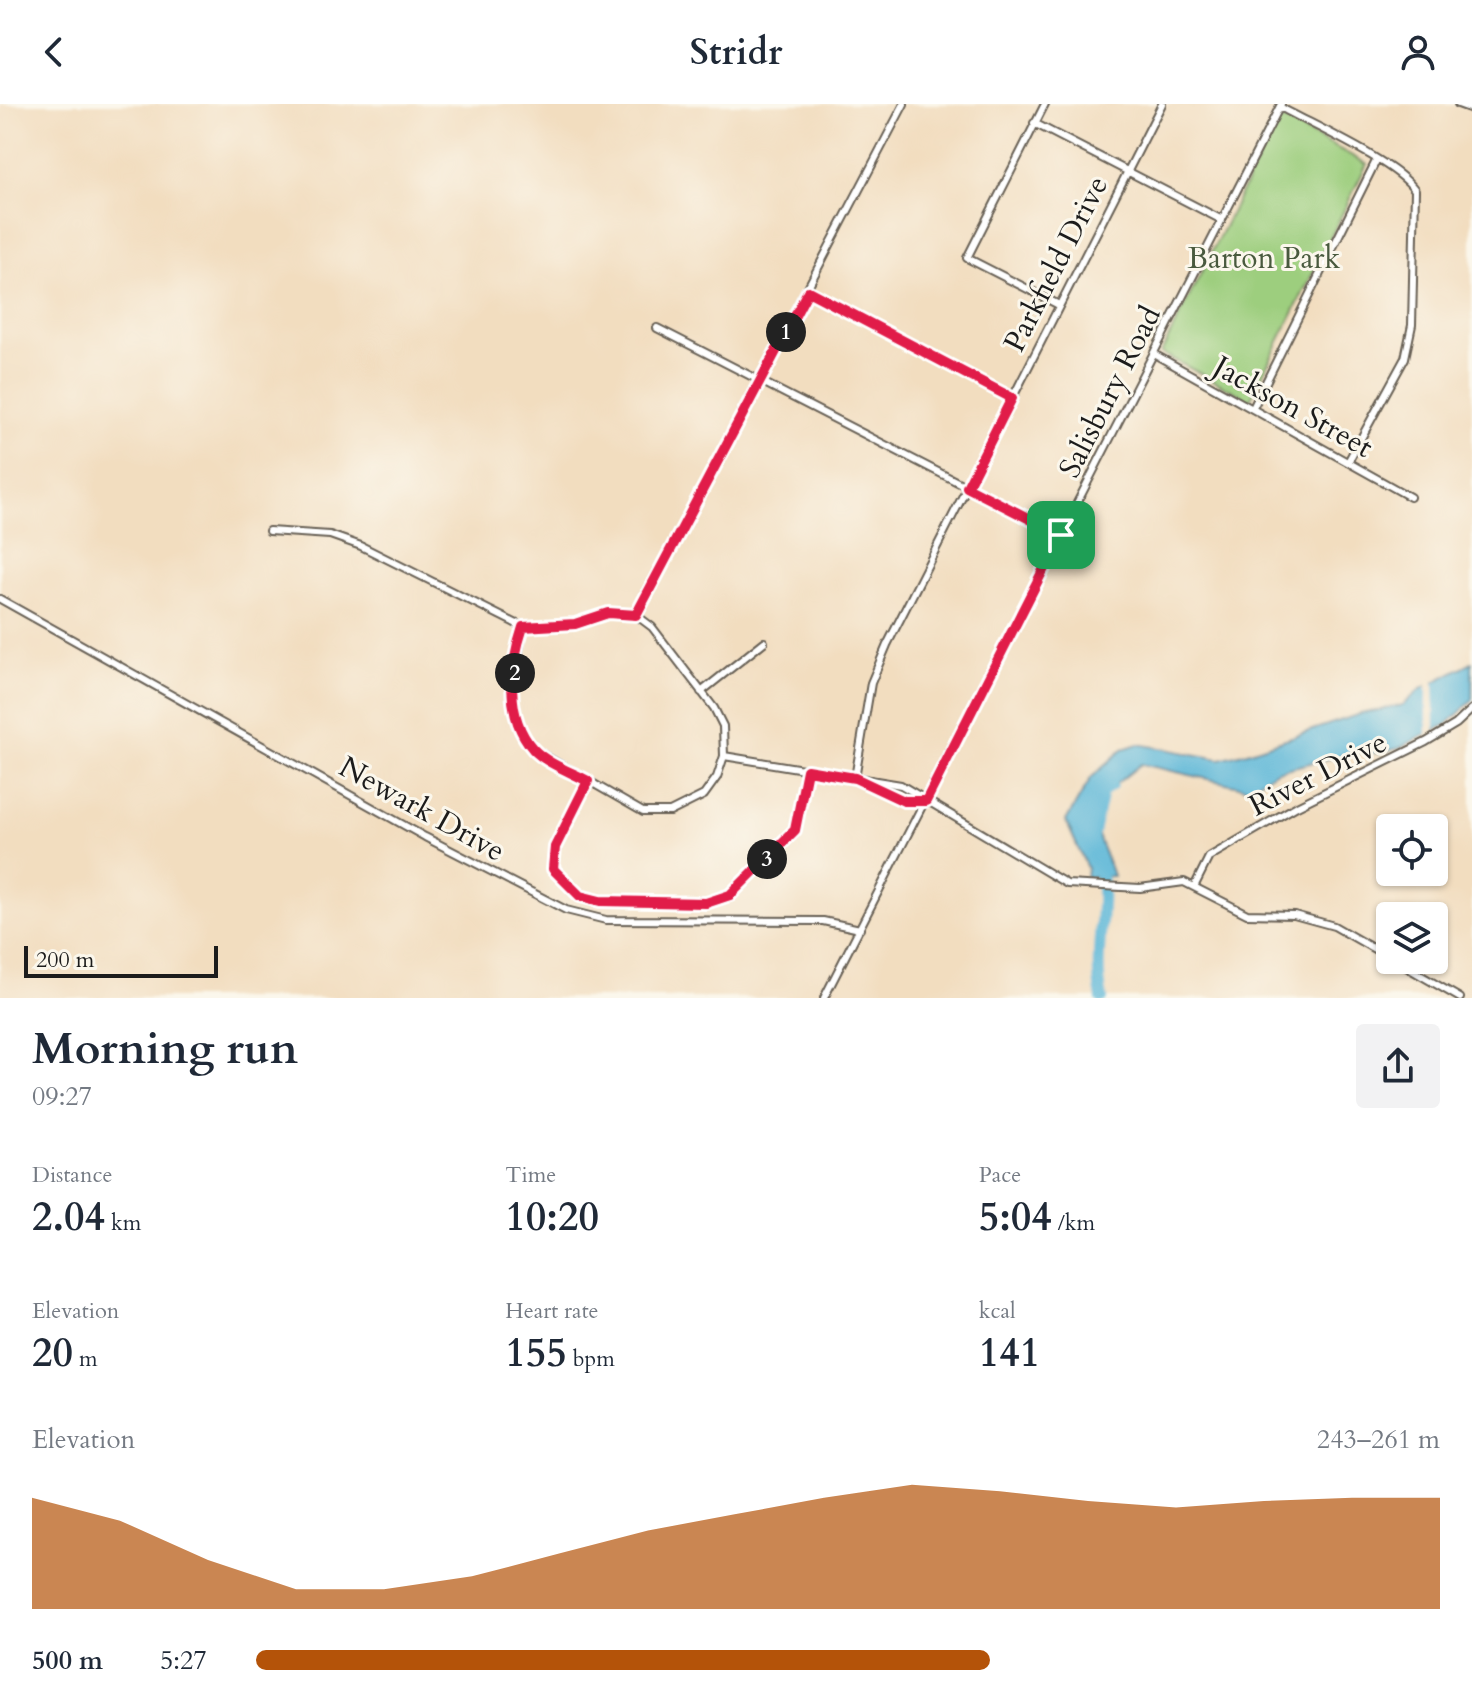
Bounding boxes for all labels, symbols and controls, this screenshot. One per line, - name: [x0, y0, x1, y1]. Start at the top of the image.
- text: Stridr: [690, 28, 782, 77]
- icon: back: [32, 30, 76, 74]
- icon: person: [1396, 30, 1440, 74]
- street label: Parkfield Drive: [994, 169, 1118, 359]
- park label: Barton Park: [1188, 238, 1340, 279]
- street label: Salisbury Road: [1049, 299, 1171, 485]
- pin: 1: [766, 312, 806, 352]
- text: 1: [780, 317, 792, 347]
- street label: Jackson Street: [1202, 344, 1381, 468]
- pin: [1027, 501, 1095, 569]
- icon: arrive: [1039, 513, 1083, 557]
- pin: 2: [495, 653, 535, 693]
- text: 2: [509, 658, 521, 688]
- street label: River Drive: [1242, 722, 1394, 826]
- street label: Newark Drive: [332, 747, 512, 871]
- map controls: [1376, 814, 1448, 974]
- button: locate: [1376, 814, 1448, 886]
- pin: 3: [747, 839, 787, 879]
- text: 3: [761, 844, 773, 874]
- button: layers: [1376, 902, 1448, 974]
- scale bar: [24, 942, 218, 978]
- text: 200 m: [36, 945, 94, 975]
- text: Morning run: [32, 1019, 298, 1079]
- button: share: [1356, 1024, 1440, 1108]
- text: 09:27: [32, 1079, 92, 1114]
- text: Distance: [32, 1160, 112, 1190]
- text: Time: [505, 1160, 556, 1190]
- text: Pace: [979, 1160, 1021, 1190]
- text: 2.04: [32, 1190, 105, 1245]
- text: 10:20: [505, 1190, 599, 1245]
- text: 5:04: [979, 1190, 1052, 1245]
- text: km: [105, 1208, 141, 1238]
- text: /km: [1052, 1208, 1095, 1238]
- text: Elevation: [32, 1296, 119, 1326]
- text: Heart rate: [505, 1296, 599, 1326]
- text: kcal: [979, 1296, 1016, 1326]
- text: 20: [32, 1326, 73, 1381]
- text: 155: [505, 1326, 567, 1381]
- text: 141: [979, 1326, 1040, 1381]
- text: m: [73, 1344, 98, 1374]
- text: bpm: [567, 1344, 615, 1374]
- text: Elevation: [32, 1422, 135, 1457]
- text: 243–261 m: [1317, 1422, 1440, 1457]
- text: 500 m: [32, 1643, 103, 1678]
- text: 5:27: [160, 1643, 207, 1678]

